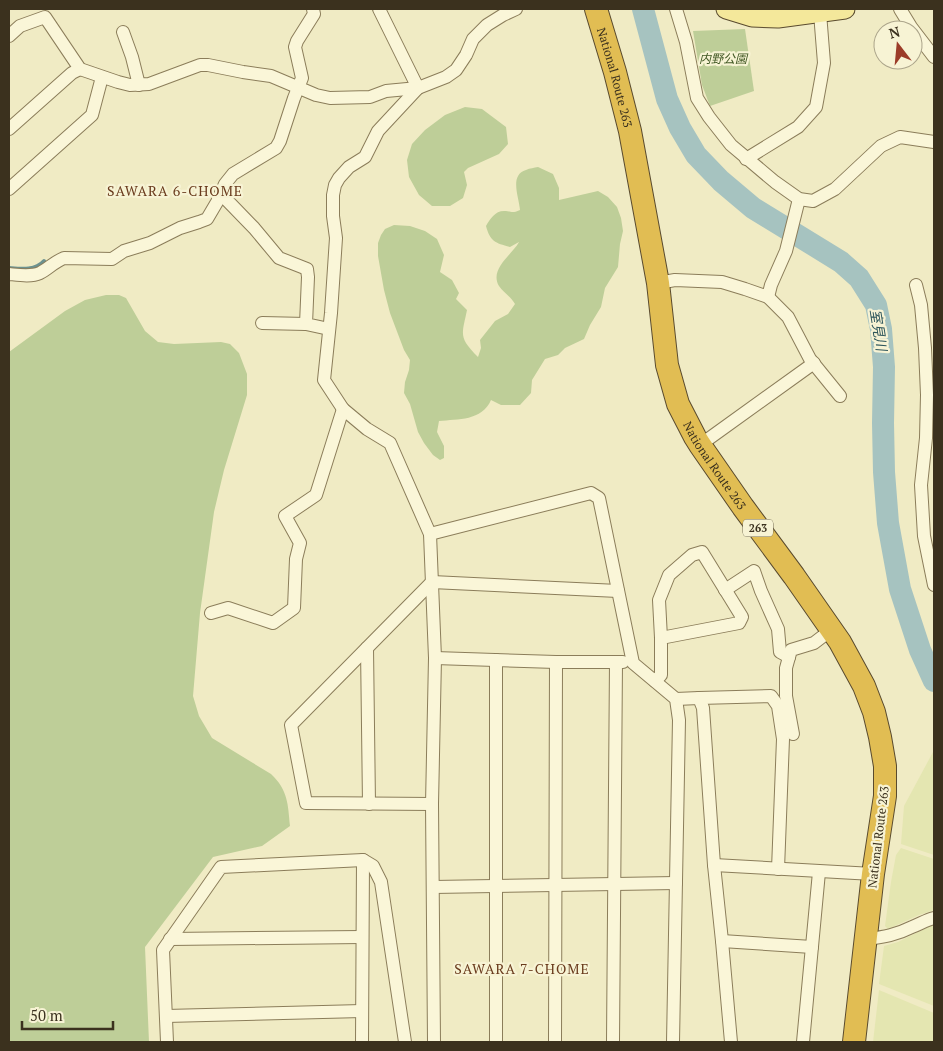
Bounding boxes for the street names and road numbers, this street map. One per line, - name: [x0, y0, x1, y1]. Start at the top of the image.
- street label: National Route 263: [594, 26, 636, 129]
- street label: National Route 263: [681, 419, 750, 512]
- road number: 263: [743, 520, 773, 536]
- street label: National Route 263: [864, 785, 892, 889]

